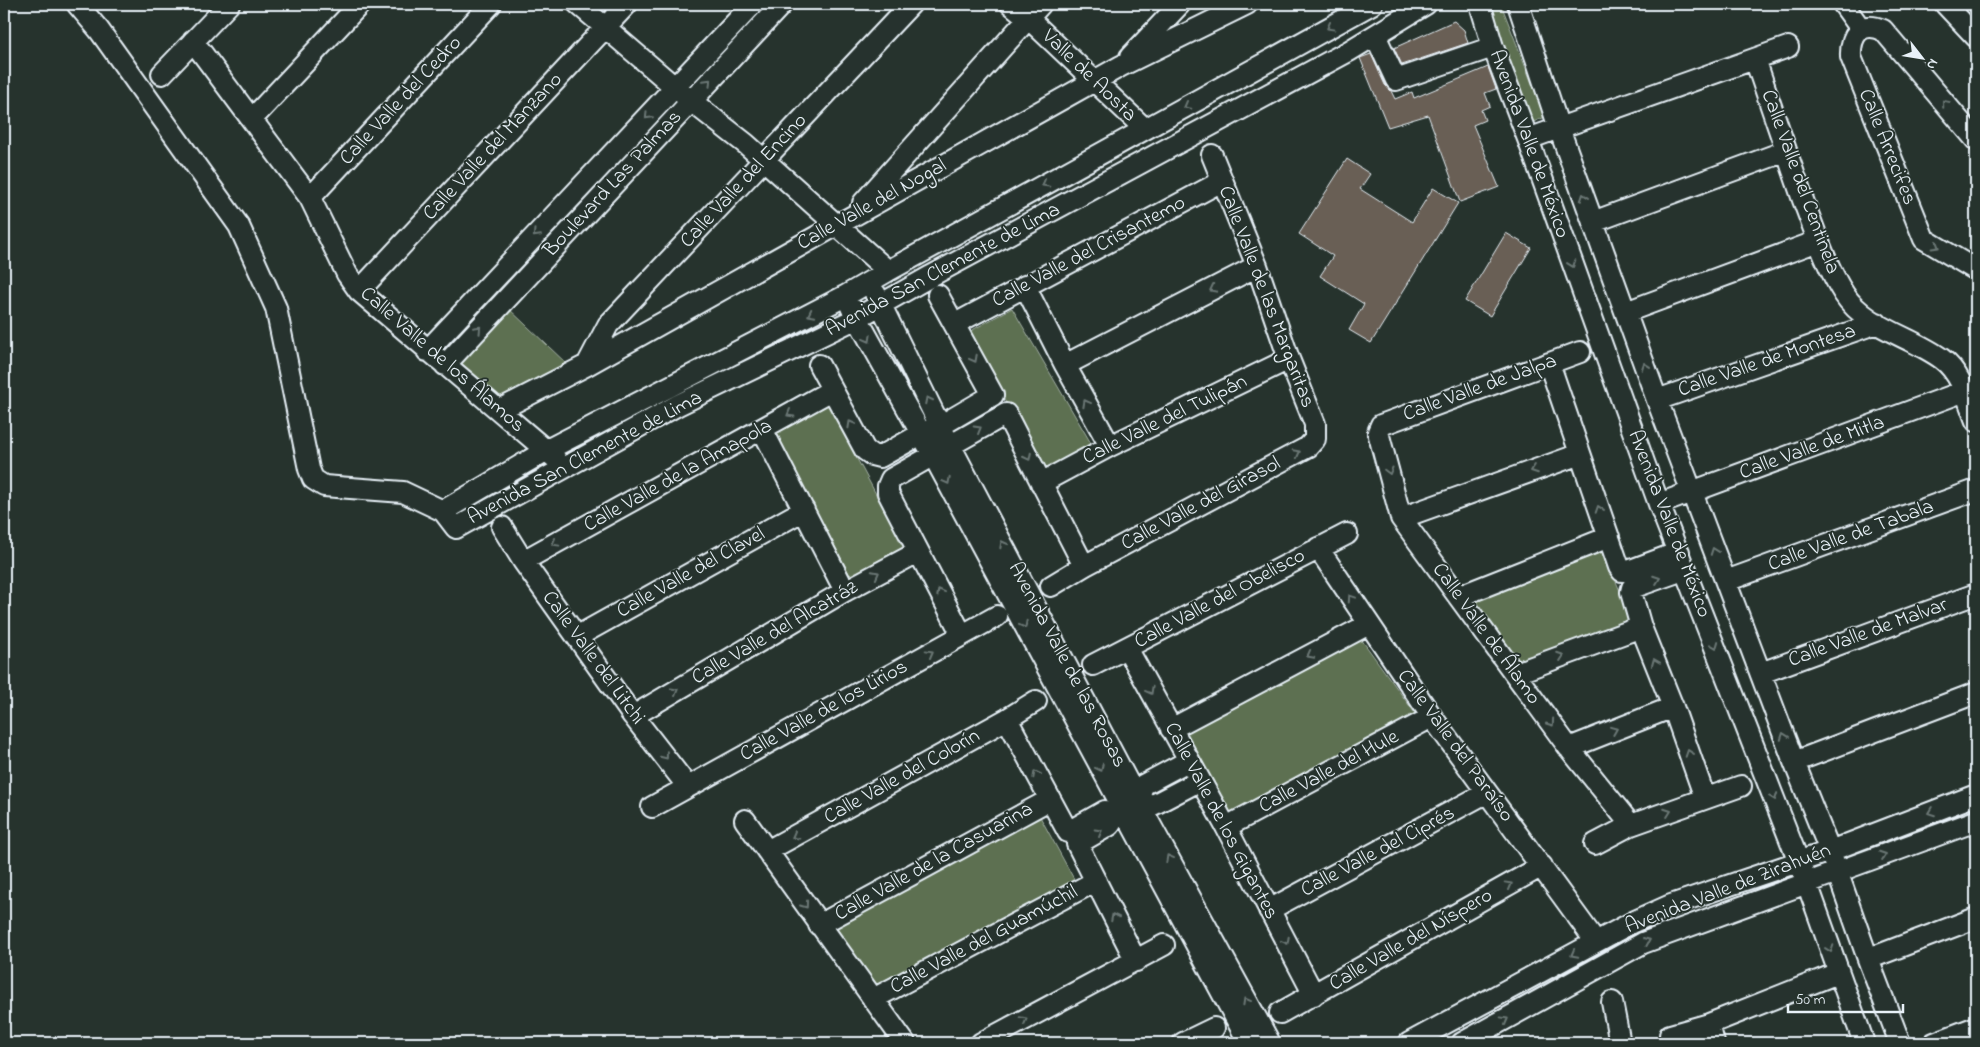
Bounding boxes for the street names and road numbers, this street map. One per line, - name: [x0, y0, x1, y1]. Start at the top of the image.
- street label: Valle de Aosta: [1034, 22, 1143, 129]
- street label: Calle Valle del Cedro: [333, 29, 469, 173]
- street label: Avenida Valle de México: [1481, 46, 1577, 243]
- street label: Calle Valle del Manzano: [416, 66, 570, 228]
- street label: Calle Arrecifes: [1850, 84, 1924, 210]
- street label: Calle Valle del Centinela: [1753, 86, 1847, 278]
- street label: Boulevard Las Palmas: [536, 104, 689, 265]
- street label: Calle Valle del Encino: [673, 107, 815, 255]
- street label: Calle Valle del Nogal: [792, 151, 953, 260]
- street label: Calle Valle de las Margaritas: [1208, 182, 1322, 413]
- street label: Calle Valle del Crisantemo: [987, 188, 1191, 316]
- street label: Avenida San Clemente de Lima: [820, 195, 1066, 345]
- street label: Calle Valle de los Álamos: [353, 279, 532, 440]
- street label: Calle Valle de Montesa: [1674, 316, 1860, 406]
- street label: Calle Valle de Jalpa: [1399, 346, 1561, 430]
- street label: Calle Valle del Tulipán: [1078, 367, 1252, 473]
- street label: Avenida San Clemente de Lima: [462, 383, 708, 533]
- street label: Calle Valle de Mitla: [1735, 408, 1889, 488]
- street label: Calle Valle de la Amapola: [578, 412, 778, 540]
- street label: Avenida Valle de México: [1619, 426, 1719, 622]
- street label: Calle Valle del Girasol: [1116, 449, 1286, 559]
- street label: Calle Valle de Tabala: [1764, 492, 1938, 580]
- street label: Calle Valle del Clavel: [611, 520, 771, 626]
- street label: Calle Valle del Obelisco: [1129, 541, 1311, 657]
- street label: Calle Valle de Álamo: [1424, 556, 1549, 711]
- street label: Avenida Valle de las Rosas: [1000, 557, 1134, 773]
- street label: Calle Valle del Alcatráz: [686, 573, 864, 693]
- street label: Calle Valle del Litchi: [534, 585, 652, 731]
- street label: Calle Valle de Malvar: [1784, 590, 1952, 676]
- street label: Calle Valle de los Lirios: [735, 652, 913, 770]
- street label: Calle Valle del Paraíso: [1389, 663, 1521, 829]
- street label: Calle Valle de los Gigantes: [1154, 717, 1286, 926]
- street label: Calle Valle del Colorín: [818, 722, 986, 832]
- street label: Calle Valle del Hule: [1254, 722, 1405, 822]
- street label: Calle Valle de la Casuarina: [829, 795, 1039, 929]
- street label: Calle Valle del Ciprés: [1296, 799, 1460, 905]
- street label: Avenida Valle de Zirahuén: [1621, 836, 1835, 942]
- street label: Calle Valle del Guamúchil: [885, 878, 1083, 1002]
- street label: Calle Valle del Níspero: [1324, 881, 1498, 999]

